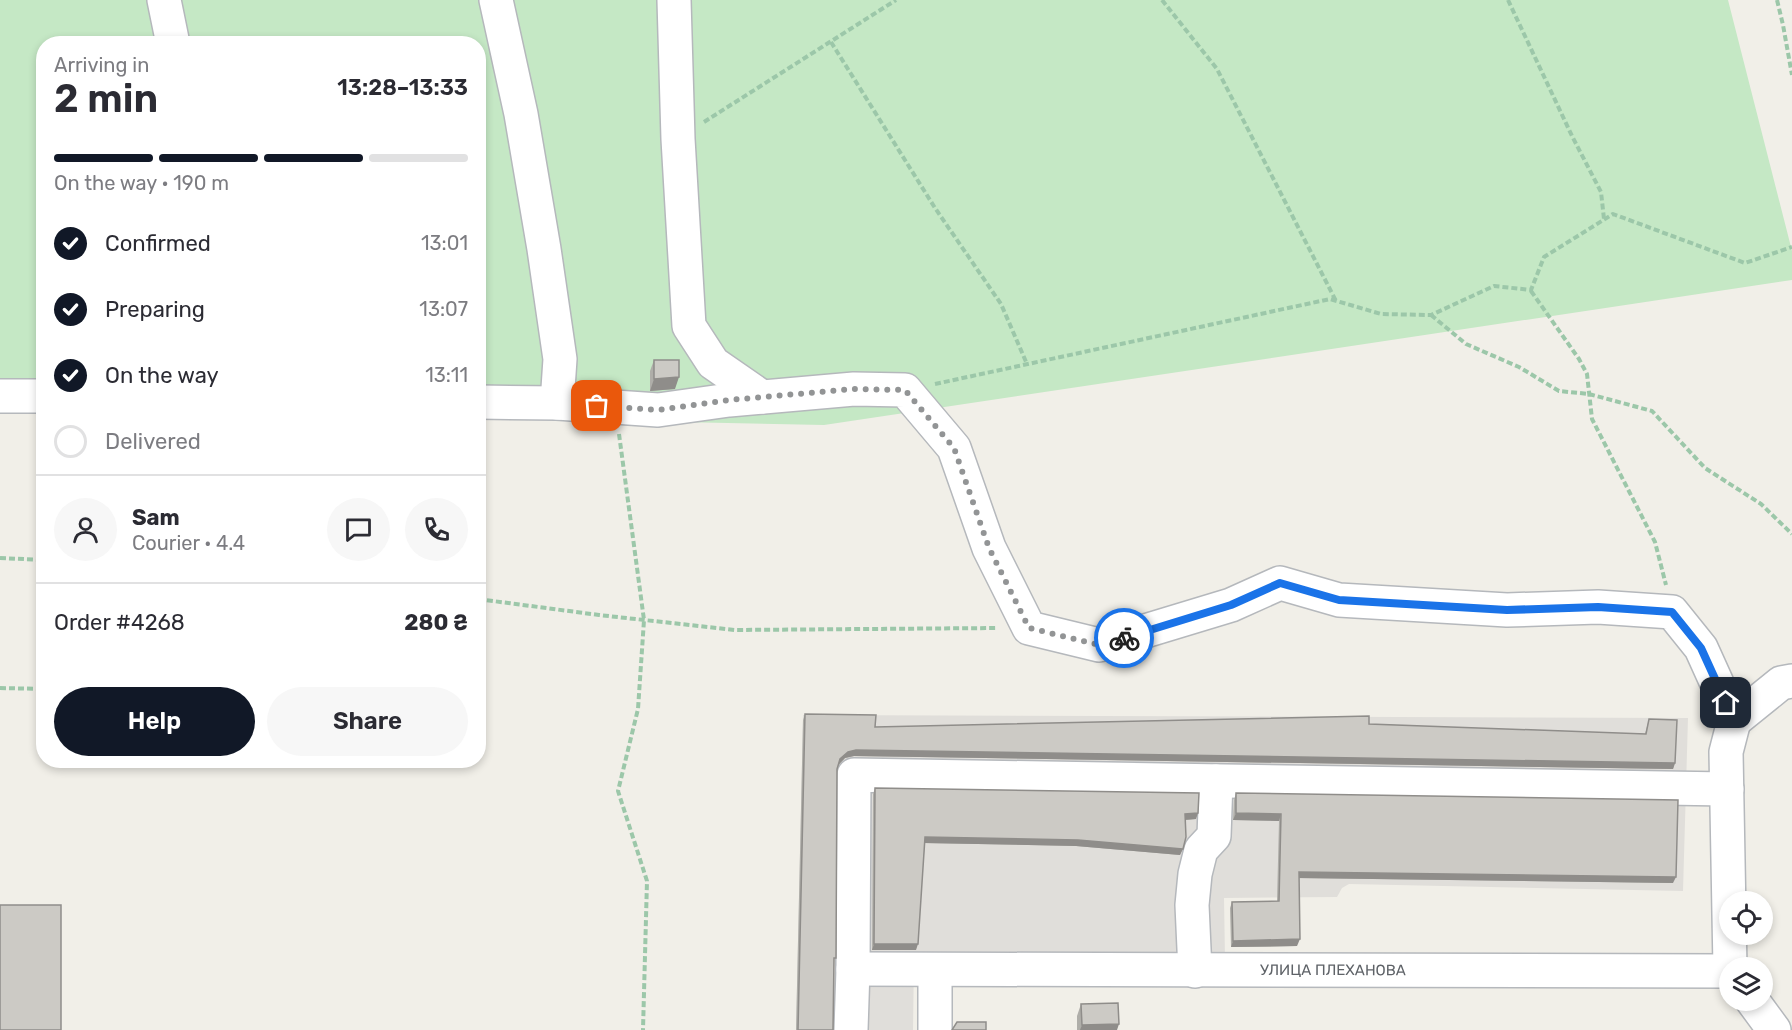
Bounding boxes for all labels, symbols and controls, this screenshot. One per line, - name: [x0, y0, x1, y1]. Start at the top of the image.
- text: Arriving in: [54, 53, 149, 77]
- text: 13:28–13:33: [337, 74, 468, 101]
- text: 2 min: [54, 76, 158, 122]
- text: On the way · 190 m: [54, 171, 229, 195]
- icon: check: [54, 227, 87, 260]
- text: Confirmed: [105, 230, 211, 257]
- text: 13:01: [421, 231, 468, 255]
- icon: check: [54, 293, 87, 326]
- text: Preparing: [105, 296, 205, 323]
- text: 13:07: [419, 297, 468, 321]
- icon: check: [54, 359, 87, 392]
- text: On the way: [105, 362, 219, 389]
- text: 13:11: [425, 363, 468, 387]
- pin: [571, 380, 622, 431]
- icon: bag: [580, 389, 613, 422]
- text: Delivered: [105, 428, 201, 455]
- button: person: [54, 498, 117, 561]
- button: chat: [327, 498, 390, 561]
- button: phone: [405, 498, 468, 561]
- text: Sam: [132, 504, 180, 531]
- text: Courier · 4.4: [132, 531, 245, 555]
- courier: [1094, 608, 1154, 668]
- text: Order #4268: [54, 609, 185, 636]
- text: 280 ₴: [404, 609, 468, 636]
- icon: bike: [1108, 622, 1141, 655]
- pin: [1700, 677, 1751, 728]
- icon: home: [1709, 686, 1742, 719]
- button: Help: [54, 687, 255, 756]
- button: Share: [267, 687, 468, 756]
- map controls: [1719, 891, 1773, 1011]
- button: locate: [1719, 891, 1773, 945]
- button: layers: [1719, 957, 1773, 1011]
- street label: УЛИЦА ПЛЕХАНОВА: [1260, 961, 1406, 979]

